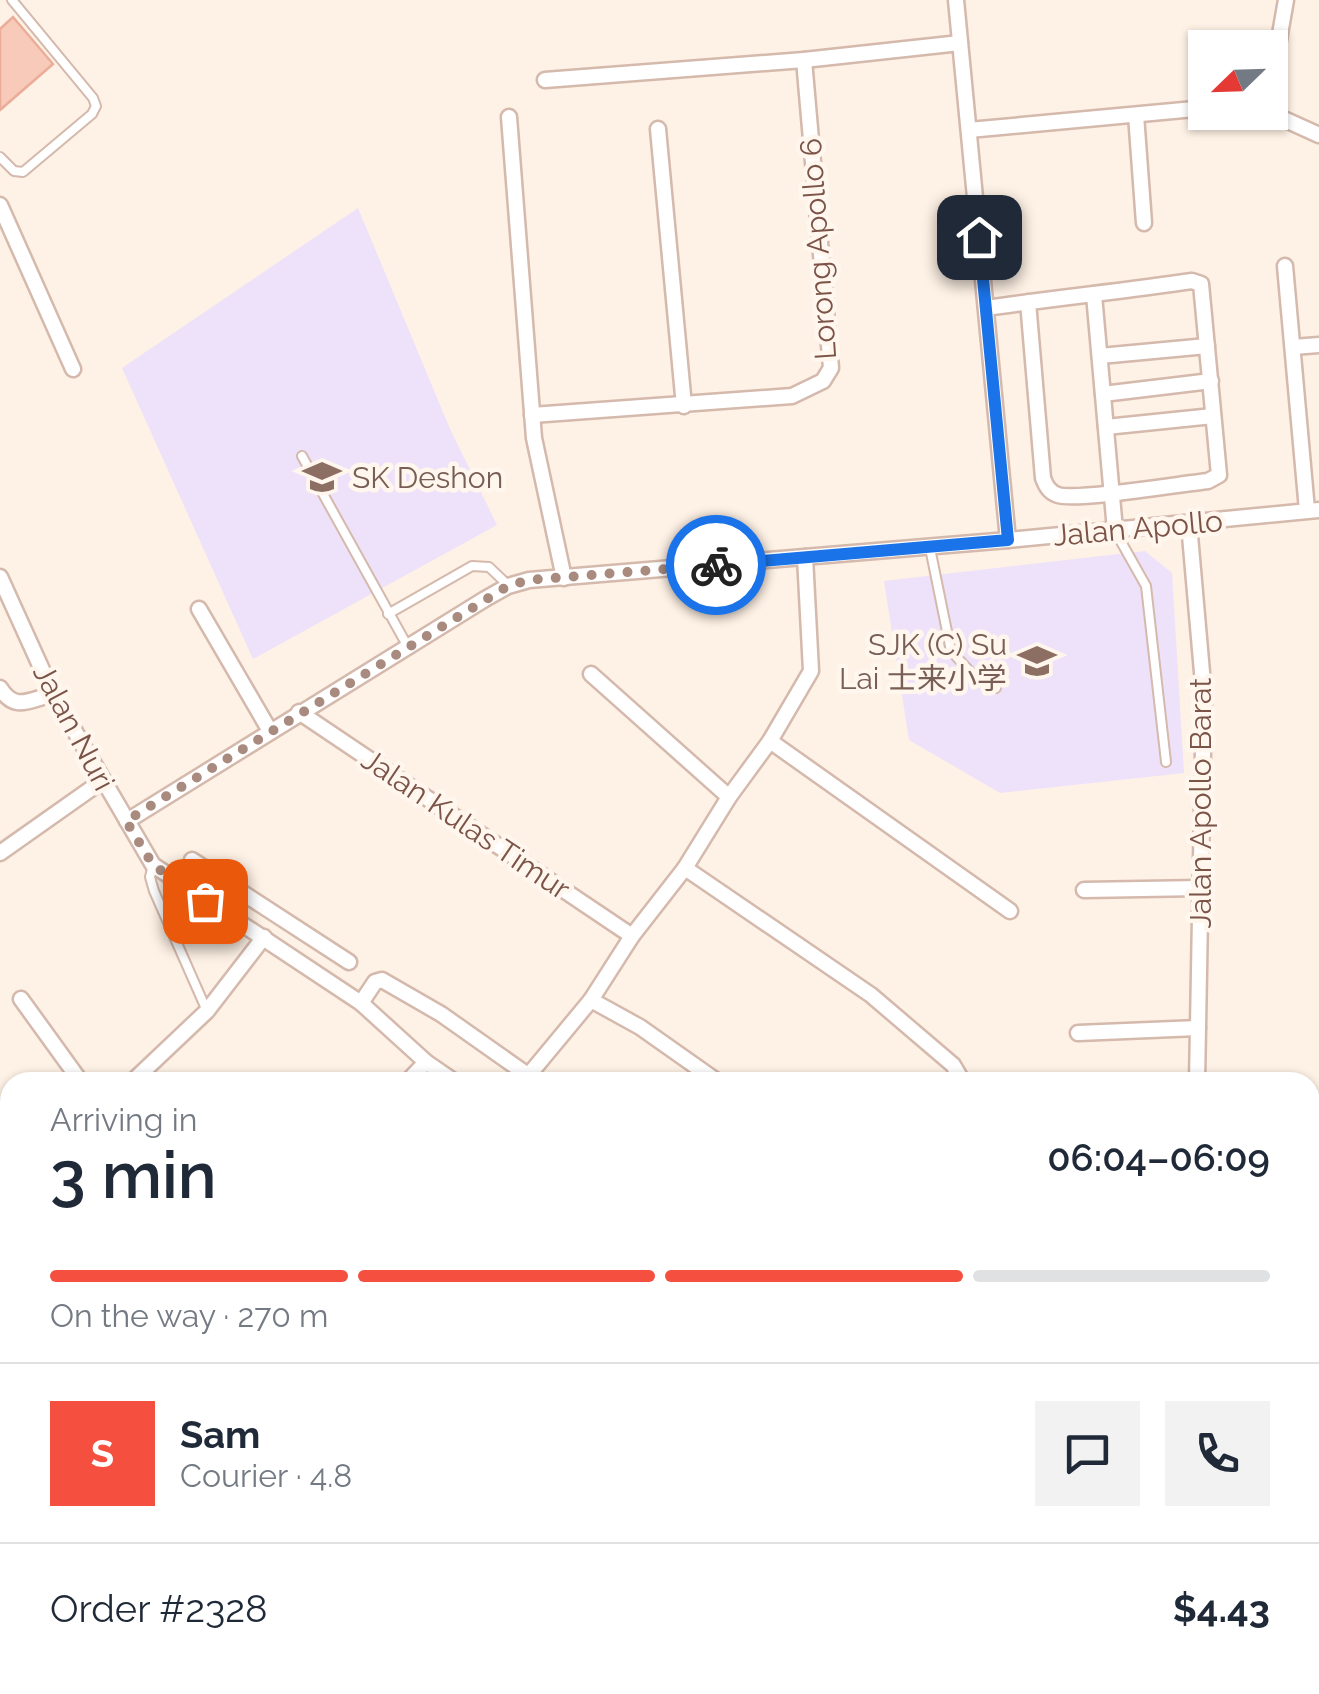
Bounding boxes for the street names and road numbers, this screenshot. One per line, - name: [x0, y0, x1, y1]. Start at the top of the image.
- street label: Lorong Apollo 6: [793, 137, 843, 361]
- street label: Jalan Apollo: [1052, 503, 1224, 553]
- street label: Jalan Nuri: [26, 658, 122, 796]
- street label: Jalan Apollo Barat: [1183, 678, 1218, 928]
- street label: Jalan Kulas Timur: [355, 741, 577, 907]

